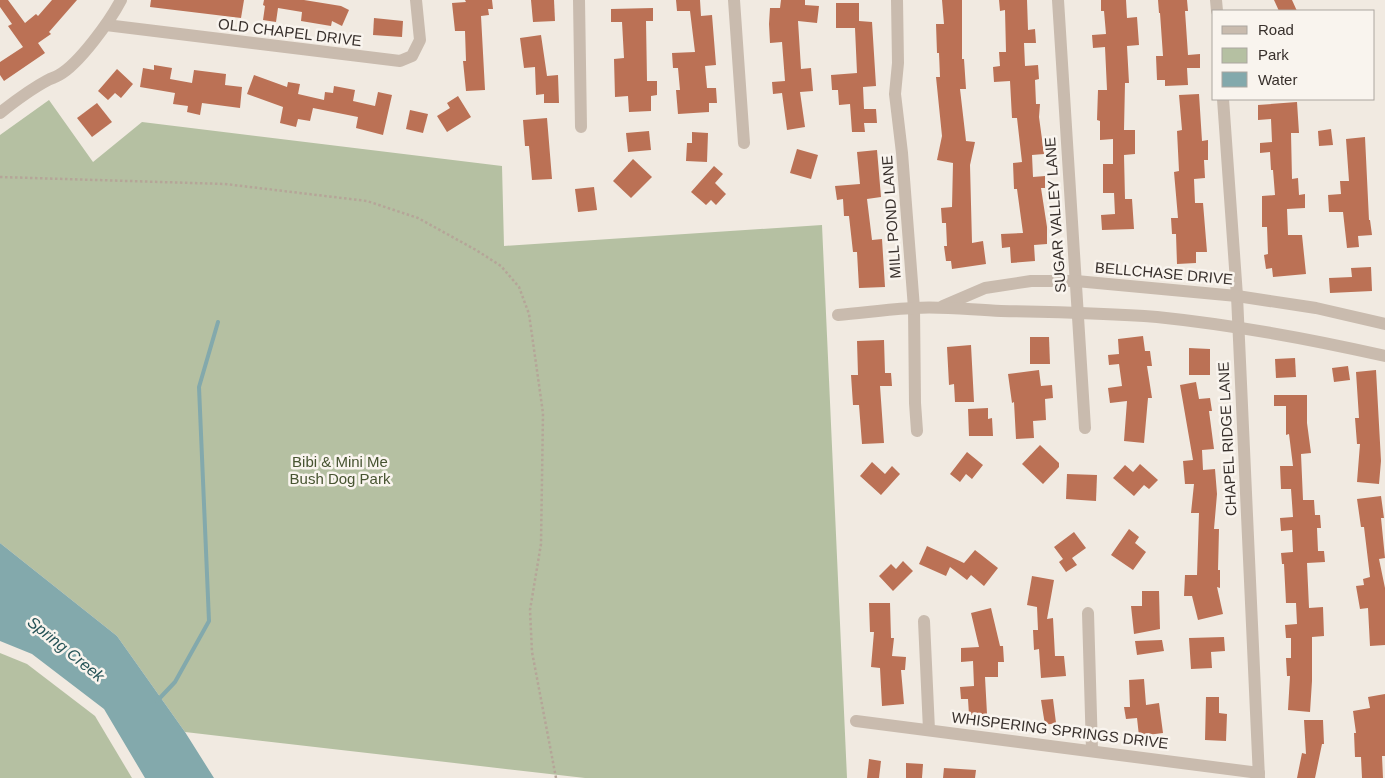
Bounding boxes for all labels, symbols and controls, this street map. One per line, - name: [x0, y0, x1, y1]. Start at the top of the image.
- legend: [1212, 10, 1375, 100]
- street label: OLD CHAPEL DRIVE: [217, 15, 363, 49]
- text: Road: [1258, 21, 1294, 38]
- text: Park: [1258, 46, 1289, 63]
- text: Water: [1258, 71, 1297, 88]
- street label: SUGAR VALLEY LANE: [1041, 137, 1069, 293]
- street label: MILL POND LANE: [878, 155, 904, 279]
- street label: BELLCHASE DRIVE: [1094, 259, 1234, 287]
- street label: CHAPEL RIDGE LANE: [1214, 361, 1240, 517]
- park label: Bibi & Mini Me Bush Dog Park: [290, 453, 391, 487]
- water label: Spring Creek: [24, 613, 108, 686]
- street label: WHISPERING SPRINGS DRIVE: [951, 708, 1169, 752]

